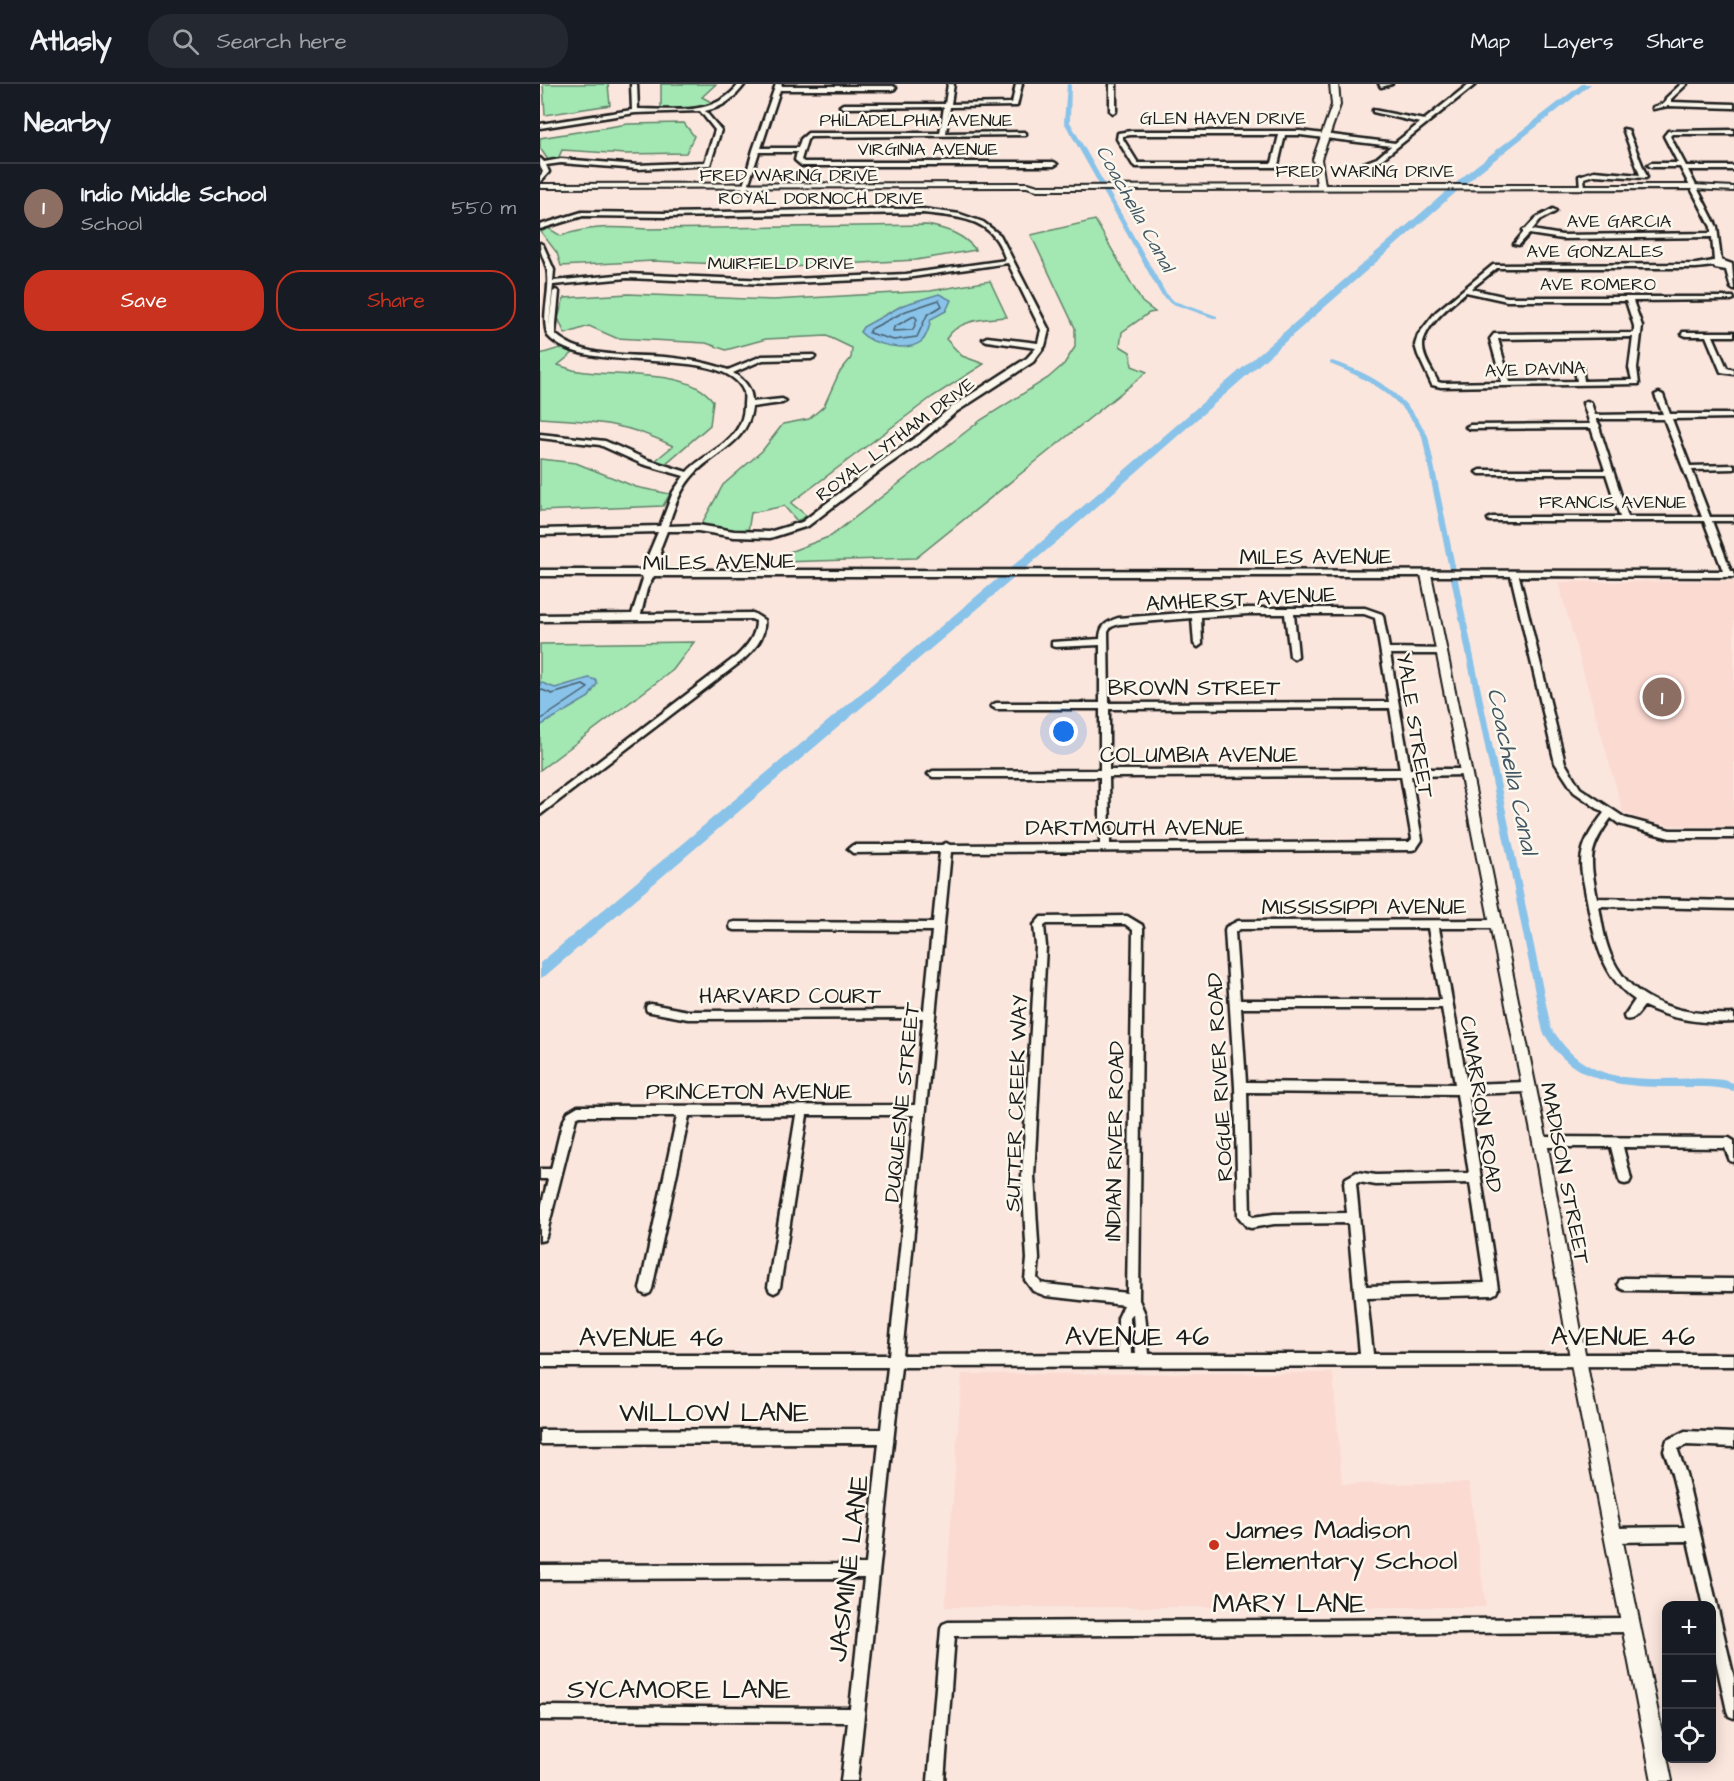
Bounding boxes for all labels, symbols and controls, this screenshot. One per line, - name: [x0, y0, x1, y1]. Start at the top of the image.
- search box: [148, 14, 568, 68]
- text: Atlasly: [30, 22, 112, 61]
- icon: search: [169, 25, 202, 58]
- text: Search here: [217, 26, 347, 57]
- text: Map: [1470, 27, 1510, 56]
- text: Layers: [1543, 27, 1613, 56]
- text: Share: [1646, 27, 1704, 56]
- text: Nearby: [24, 105, 111, 141]
- street label: GLEN HAVEN DRIVE: [1140, 106, 1306, 131]
- street label: PHILADELPHIA AVENUE: [819, 108, 1013, 133]
- street label: VIRGINIA AVENUE: [858, 137, 998, 162]
- water label: Coachella Canal: [1089, 140, 1183, 279]
- street label: FRED WARING DRIVE: [1276, 159, 1455, 184]
- street label: FRED WARING DRIVE: [700, 163, 879, 188]
- text: Indio Middle School: [81, 179, 267, 210]
- street label: ROYAL DORNOCH DRIVE: [718, 186, 924, 211]
- text: 1: [42, 194, 45, 222]
- text: 550 m: [451, 194, 516, 222]
- street label: AVE GARCIA: [1567, 209, 1672, 234]
- text: School: [81, 210, 142, 238]
- street label: AVE GONZALES: [1527, 239, 1663, 264]
- street label: MUIRFIELD DRIVE: [708, 251, 855, 276]
- button: Save: [24, 270, 264, 331]
- button: Share: [276, 270, 516, 331]
- street label: AVE ROMERO: [1540, 272, 1656, 297]
- street label: AVE DAVINA: [1484, 355, 1586, 384]
- street label: ROYAL LYTHAM DRIVE: [811, 371, 980, 507]
- street label: FRANCIS AVENUE: [1539, 490, 1687, 515]
- street label: MILES AVENUE: [1240, 542, 1392, 573]
- street label: MILES AVENUE: [642, 546, 796, 579]
- street label: AMHERST AVENUE: [1145, 579, 1337, 620]
- street label: YALE STREET: [1388, 651, 1441, 800]
- street label: BROWN STREET: [1108, 673, 1281, 704]
- pin: 1: [1642, 674, 1682, 720]
- water label: Coachella Canal: [1478, 685, 1547, 861]
- your location: [1049, 717, 1078, 746]
- street label: COLUMBIA AVENUE: [1100, 740, 1298, 771]
- street label: DARTMOUTH AVENUE: [1026, 813, 1244, 844]
- street label: MISSISSIPPI AVENUE: [1261, 892, 1467, 923]
- street label: ROGUE RIVER ROAD: [1200, 972, 1241, 1182]
- street label: HARVARD COURT: [699, 981, 881, 1012]
- street label: SUTTER CREEK WAY: [997, 994, 1036, 1212]
- street label: DUQUESNE STREET: [877, 1000, 928, 1204]
- street label: CIMARRON ROAD: [1451, 1014, 1510, 1195]
- street label: INDIAN RIVER ROAD: [1098, 1041, 1133, 1242]
- street label: PRINCETON AVENUE: [646, 1077, 852, 1108]
- street label: MADISON STREET: [1532, 1080, 1597, 1267]
- street label: AVENUE 46: [1065, 1318, 1209, 1356]
- street label: AVENUE 46: [1551, 1318, 1695, 1356]
- street label: AVENUE 46: [579, 1319, 723, 1357]
- street label: WILLOW LANE: [619, 1394, 809, 1432]
- street label: JASMINE LANE: [819, 1473, 879, 1664]
- place label: James Madison Elementary School: [1226, 1511, 1458, 1581]
- marker: James Madison Elementary School: [1207, 1538, 1221, 1552]
- street label: MARY LANE: [1212, 1585, 1366, 1623]
- map controls: [1662, 1601, 1716, 1763]
- button: +: [1662, 1601, 1716, 1655]
- button: −: [1662, 1655, 1716, 1709]
- street label: SYCAMORE LANE: [567, 1671, 791, 1709]
- button: locate: [1662, 1709, 1716, 1763]

